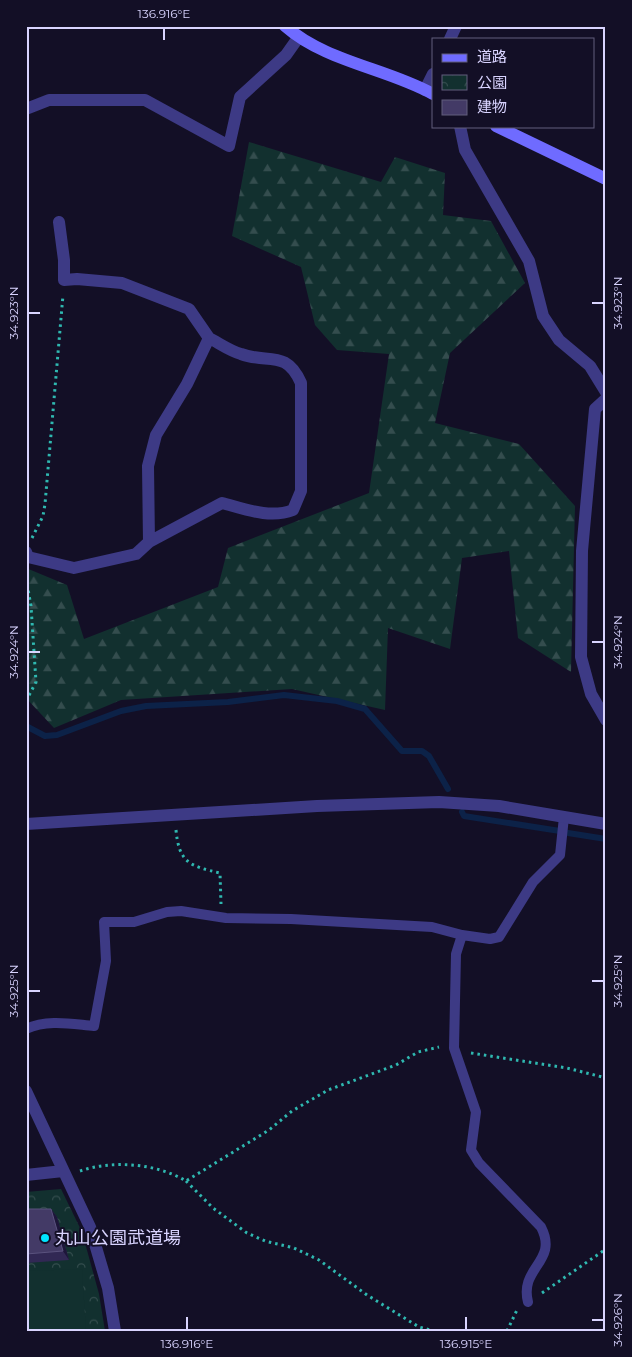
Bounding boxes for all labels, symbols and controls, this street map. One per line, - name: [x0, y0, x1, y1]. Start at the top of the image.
- text: 136.916°E: [138, 6, 190, 21]
- legend: [432, 38, 594, 128]
- text: 道路: [477, 47, 507, 66]
- text: 公園: [477, 73, 507, 92]
- text: 建物: [477, 97, 507, 116]
- text: 34.923°N: [610, 277, 625, 329]
- text: 34.923°N: [6, 287, 21, 339]
- text: 34.924°N: [610, 615, 625, 669]
- text: 34.924°N: [6, 625, 21, 679]
- text: 34.925°N: [610, 954, 625, 1008]
- text: 34.925°N: [6, 964, 21, 1018]
- place label: 丸山公園武道場: [55, 1227, 181, 1249]
- marker: 丸山公園武道場: [39, 1232, 51, 1244]
- text: 34.926°N: [610, 1293, 625, 1347]
- text: 136.916°E: [161, 1336, 213, 1351]
- text: 136.915°E: [440, 1336, 492, 1351]

